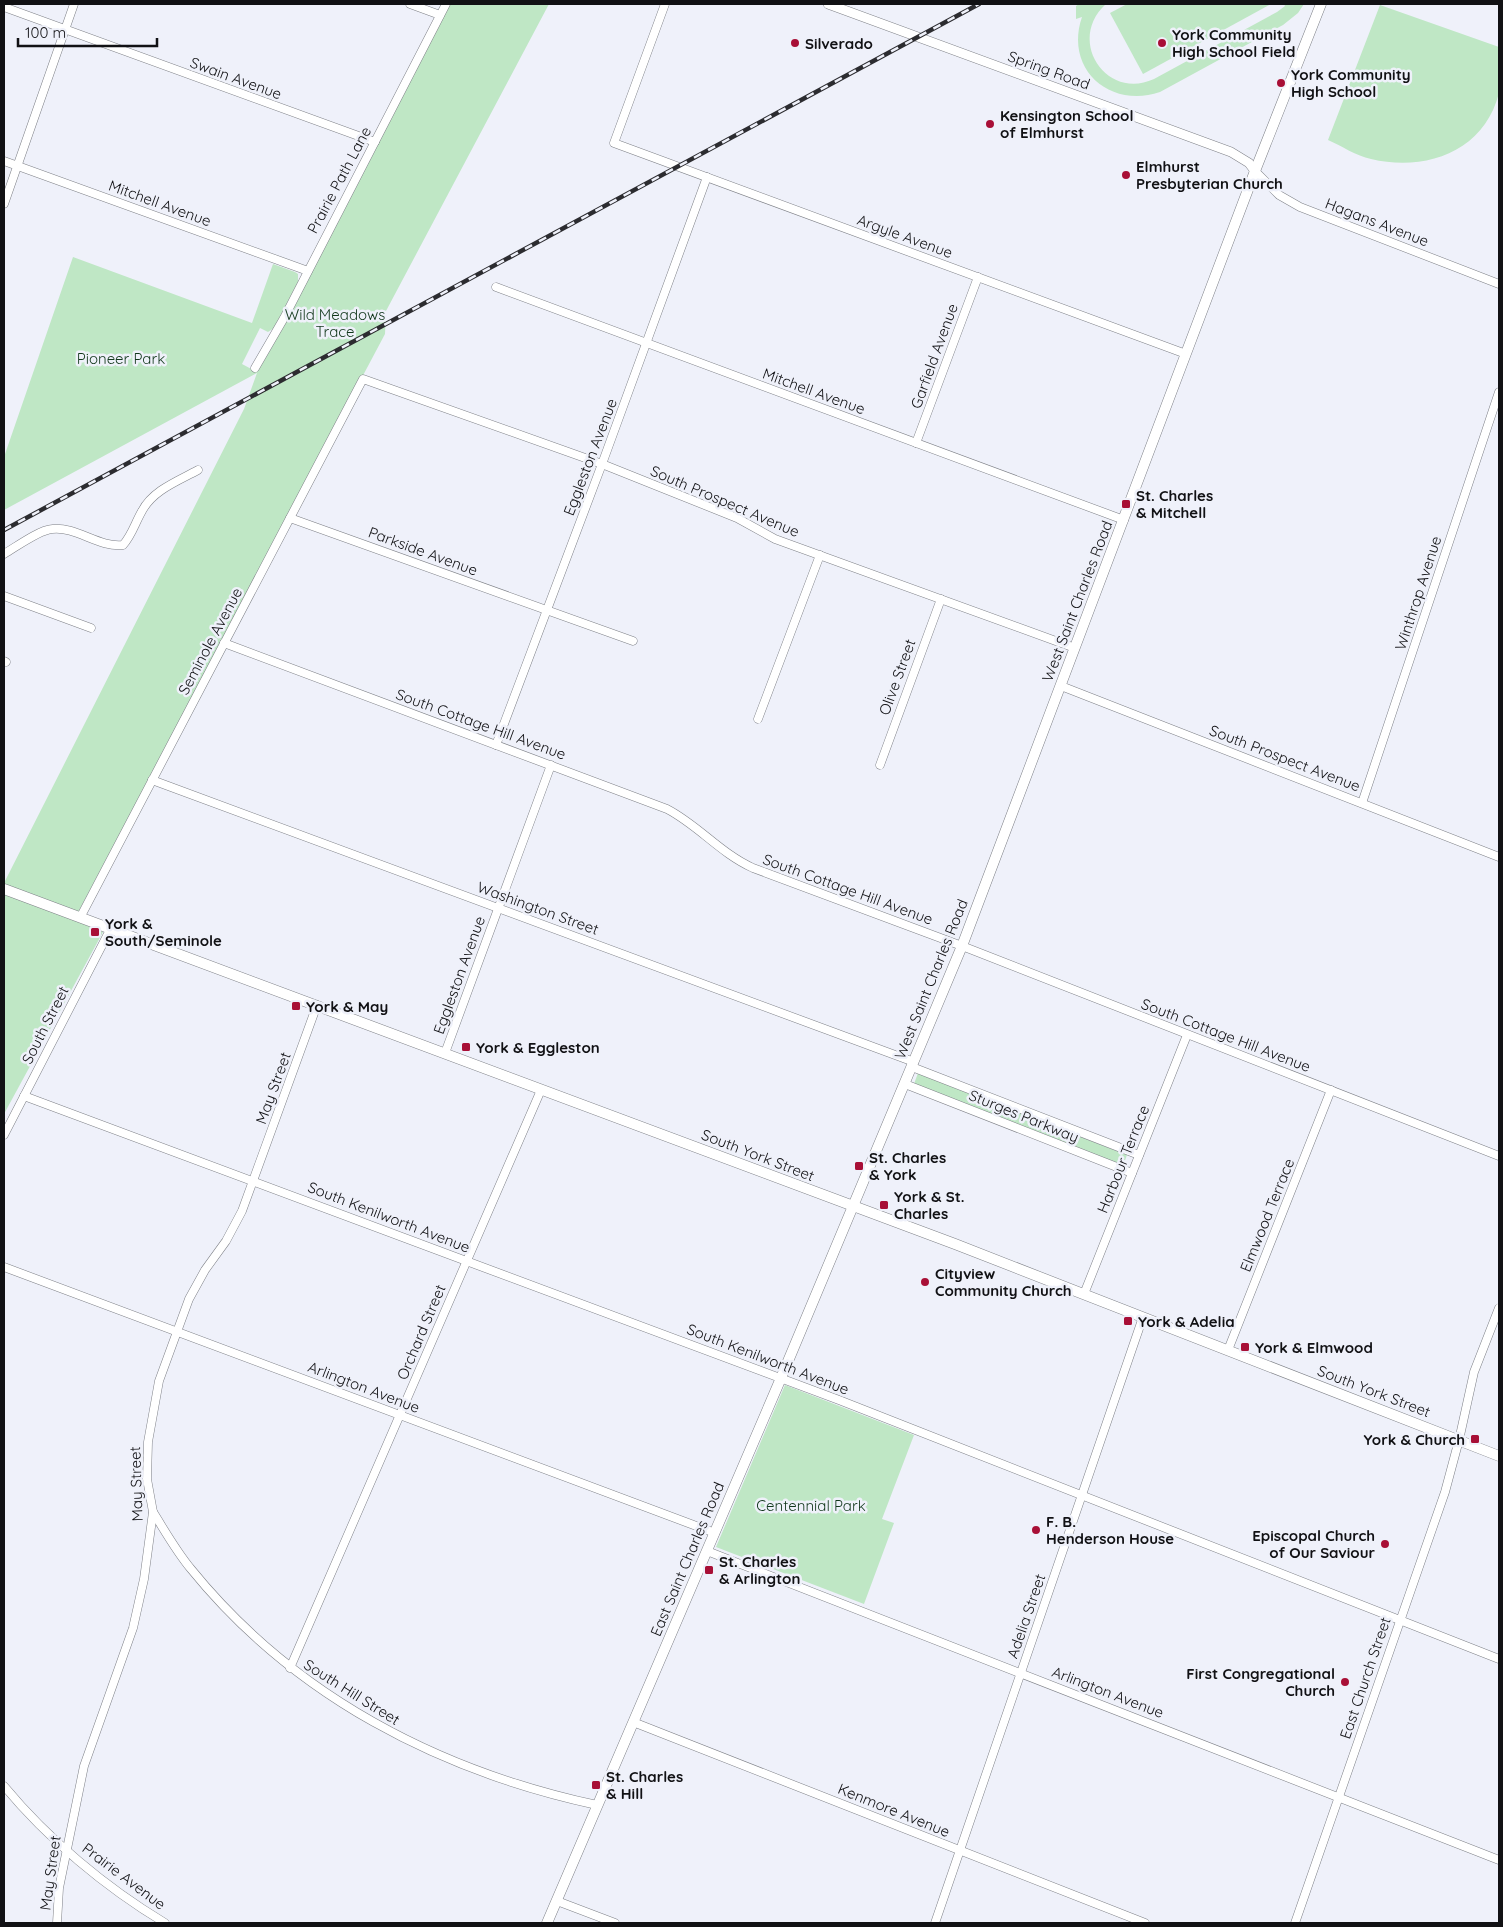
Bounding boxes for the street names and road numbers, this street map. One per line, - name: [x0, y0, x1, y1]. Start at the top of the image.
- street label: Spring Road: [1005, 46, 1093, 94]
- street label: Swain Avenue: [188, 53, 284, 103]
- street label: Prairie Path Lane: [303, 123, 375, 237]
- street label: Mitchell Avenue: [106, 176, 214, 230]
- street label: Hagans Avenue: [1323, 194, 1431, 250]
- street label: Argyle Avenue: [855, 210, 955, 262]
- street label: Garfield Avenue: [906, 301, 962, 411]
- street label: Mitchell Avenue: [760, 364, 868, 418]
- street label: Eggleston Avenue: [559, 396, 621, 518]
- street label: South Prospect Avenue: [648, 461, 802, 541]
- street label: West Saint Charles Road: [1038, 518, 1116, 684]
- street label: Parkside Avenue: [366, 522, 480, 580]
- street label: Winthrop Avenue: [1391, 533, 1445, 653]
- street label: Seminole Avenue: [174, 584, 246, 698]
- street label: Olive Street: [874, 636, 920, 718]
- street label: South Cottage Hill Avenue: [393, 684, 569, 764]
- street label: South Prospect Avenue: [1207, 720, 1363, 796]
- street label: South Cottage Hill Avenue: [760, 849, 936, 929]
- street label: Washington Street: [475, 877, 601, 939]
- street label: West Saint Charles Road: [890, 896, 972, 1062]
- street label: Eggleston Avenue: [429, 913, 489, 1037]
- street label: South Street: [17, 983, 73, 1067]
- street label: South Cottage Hill Avenue: [1139, 994, 1313, 1076]
- street label: May Street: [251, 1049, 295, 1127]
- street label: Sturges Parkway: [966, 1085, 1082, 1147]
- street label: Harbour Terrace: [1093, 1102, 1153, 1216]
- street label: South York Street: [699, 1125, 817, 1185]
- street label: Elmwood Terrace: [1236, 1155, 1298, 1275]
- street label: South Kenilworth Avenue: [305, 1177, 473, 1257]
- street label: Orchard Street: [392, 1281, 450, 1383]
- street label: South Kenilworth Avenue: [684, 1319, 852, 1399]
- street label: Arlington Avenue: [305, 1357, 423, 1417]
- street label: South York Street: [1315, 1361, 1433, 1421]
- street label: May Street: [125, 1446, 147, 1522]
- street label: East Saint Charles Road: [646, 1479, 728, 1639]
- street label: Adelia Street: [1003, 1571, 1049, 1661]
- street label: East Church Street: [1335, 1615, 1395, 1741]
- street label: South Hill Street: [300, 1655, 404, 1729]
- street label: Arlington Avenue: [1049, 1662, 1167, 1722]
- street label: Kenmore Avenue: [835, 1779, 953, 1841]
- street label: May Street: [35, 1834, 65, 1912]
- street label: Prairie Avenue: [78, 1838, 170, 1914]

